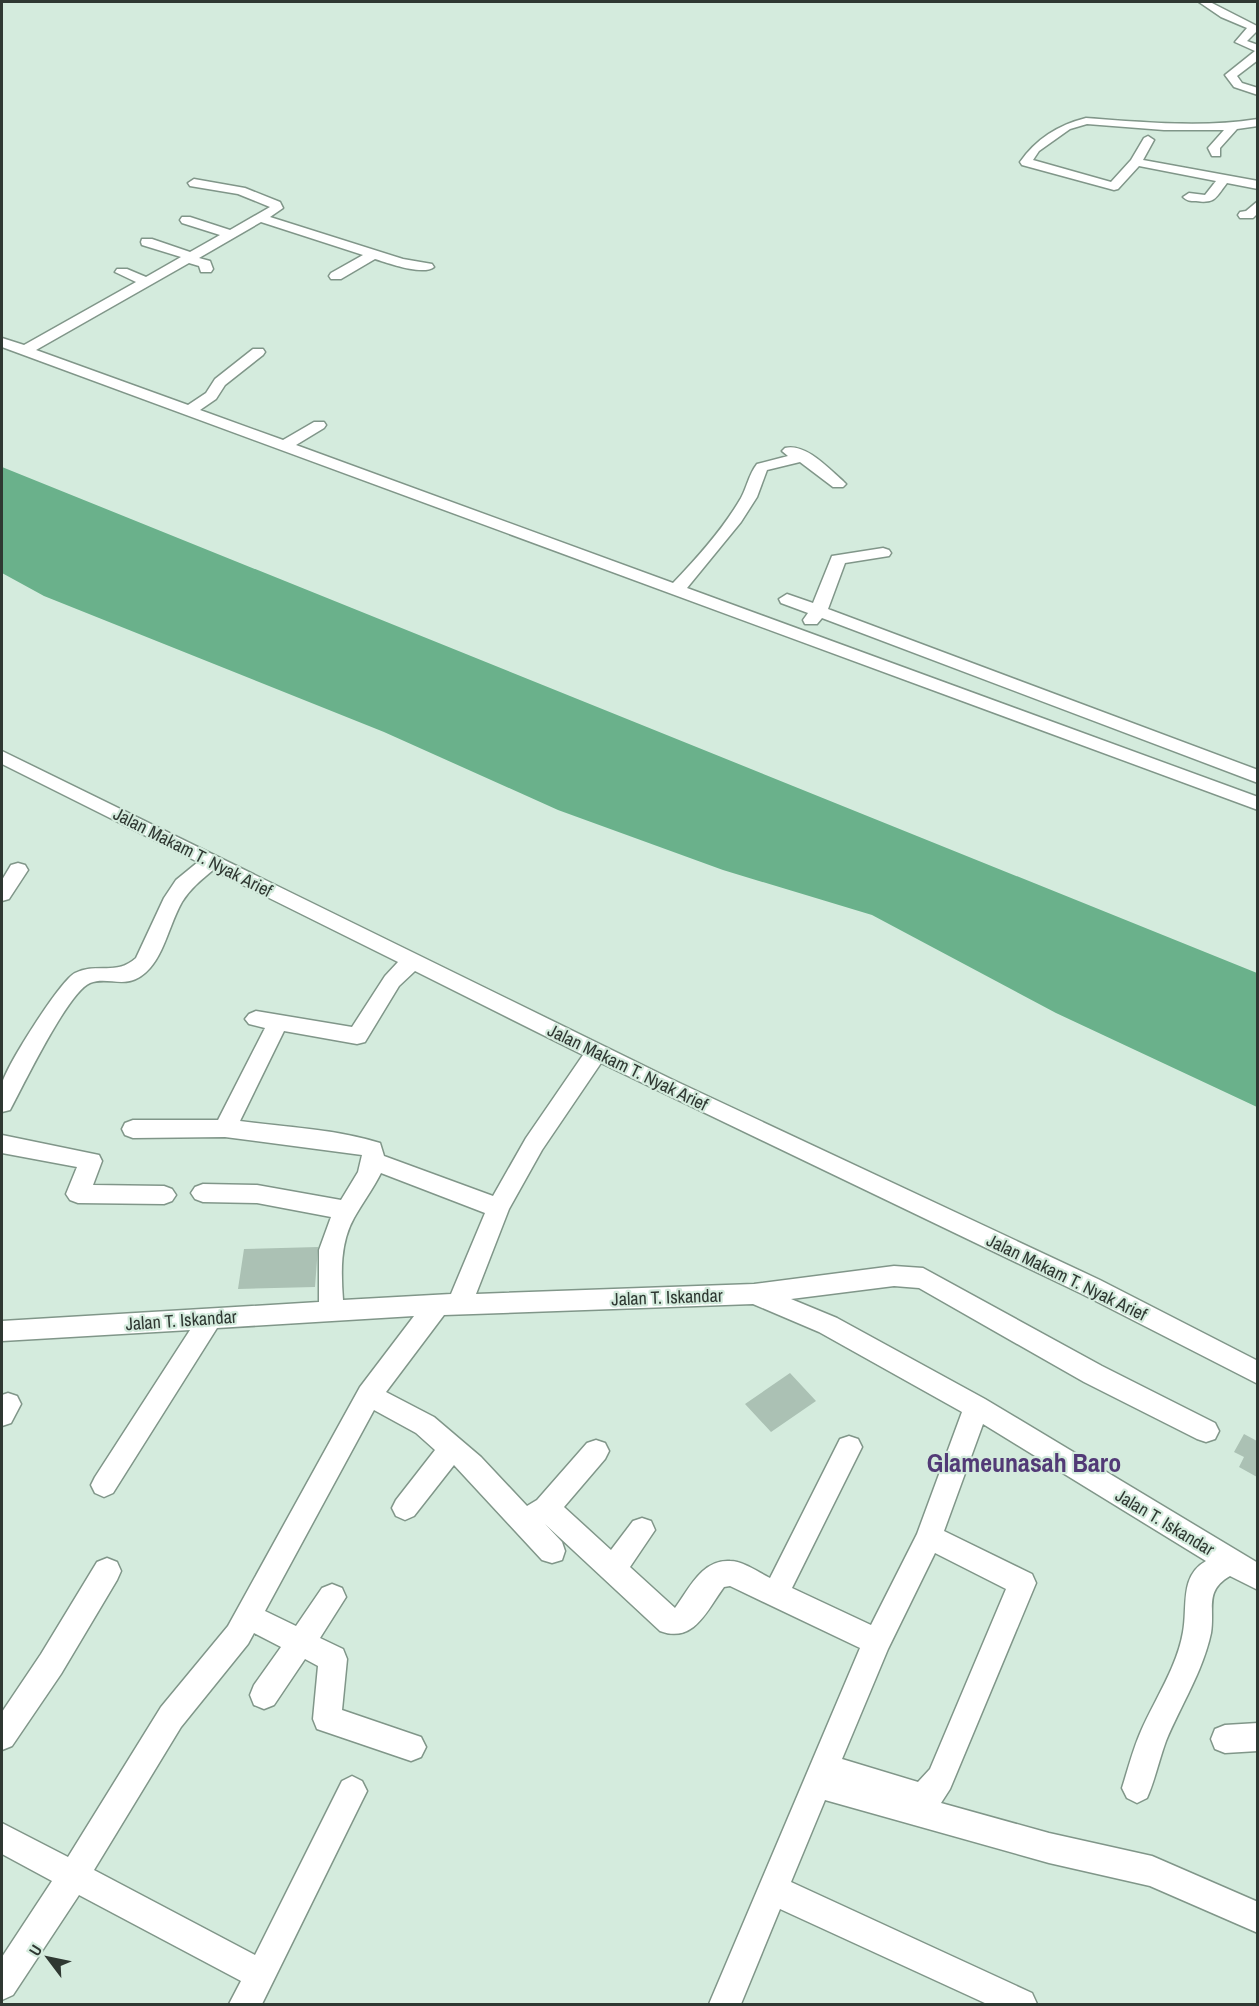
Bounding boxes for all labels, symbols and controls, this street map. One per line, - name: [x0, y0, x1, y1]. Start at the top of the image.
- street label: Jalan Makam T. Nyak Arief: [109, 801, 278, 903]
- street label: Jalan Makam T. Nyak Arief: [544, 1017, 713, 1117]
- street label: Jalan Makam T. Nyak Arief: [983, 1227, 1152, 1327]
- street label: Jalan T. Iskandar: [611, 1283, 723, 1311]
- street label: Jalan T. Iskandar: [125, 1304, 237, 1336]
- district label: Glameunasah Baro: [927, 1445, 1121, 1480]
- street label: Jalan T. Iskandar: [1111, 1483, 1219, 1561]
- north arrow: [18, 1928, 78, 1988]
- text: U: [23, 1940, 47, 1960]

